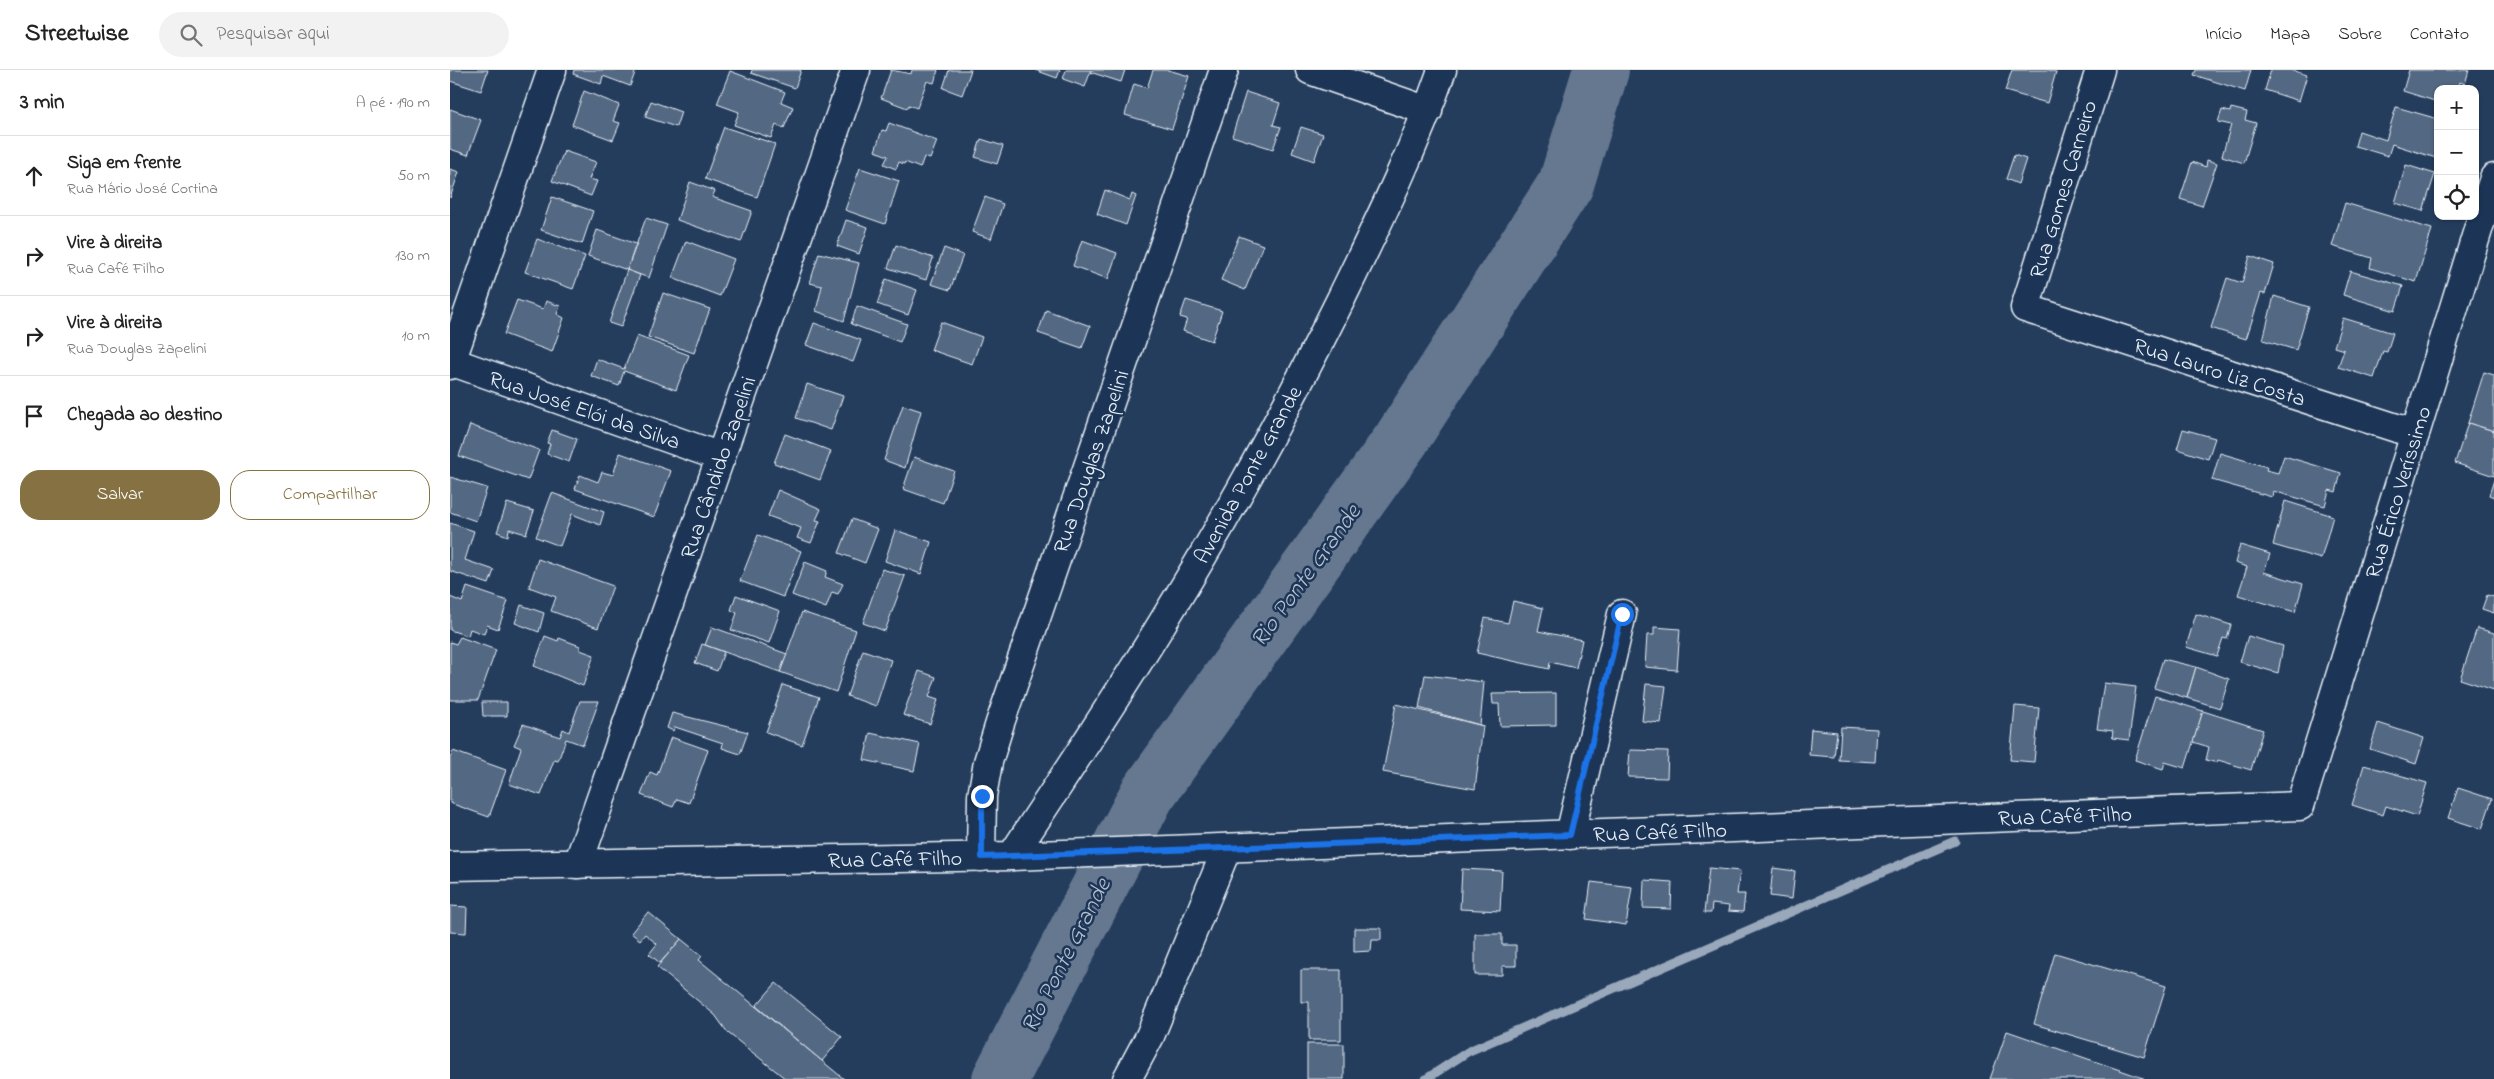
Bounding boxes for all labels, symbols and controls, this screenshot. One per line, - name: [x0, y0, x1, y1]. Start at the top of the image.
- search box: [159, 12, 509, 57]
- text: Streetwise: [25, 17, 129, 52]
- icon: search: [177, 21, 205, 49]
- text: Pesquisar aqui: [217, 21, 330, 48]
- text: Início: [2205, 22, 2242, 48]
- text: Mapa: [2270, 22, 2310, 48]
- text: Sobre: [2338, 22, 2382, 48]
- text: Contato: [2410, 22, 2469, 48]
- map controls: [2434, 85, 2479, 220]
- button: +: [2434, 85, 2479, 130]
- text: 3 min: [20, 88, 64, 118]
- text: A pé · 190 m: [356, 91, 430, 115]
- street label: Rua Gomes Carneiro: [2023, 97, 2107, 283]
- button: −: [2434, 130, 2479, 175]
- text: Siga em frente: [67, 150, 181, 177]
- icon: ahead: [20, 162, 48, 190]
- text: 50 m: [398, 164, 430, 188]
- button: locate: [2434, 175, 2479, 220]
- text: Rua Mário José Cortina: [67, 177, 218, 201]
- text: Vire à direita: [67, 230, 162, 257]
- icon: right: [20, 242, 48, 270]
- text: 130 m: [395, 244, 430, 268]
- text: Rua Café Filho: [67, 257, 165, 281]
- text: Vire à direita: [67, 310, 162, 337]
- icon: right: [20, 322, 48, 350]
- text: 10 m: [402, 324, 430, 348]
- street label: Rua Lauro Liz Costa: [2129, 331, 2309, 417]
- text: Rua Douglas Zapelini: [67, 337, 207, 361]
- street label: Rua José Elói da Silva: [484, 364, 684, 460]
- street label: Rua Douglas Zapelini: [1046, 366, 1140, 558]
- street label: Rua Cândido Zapelini: [674, 372, 766, 564]
- street label: Avenida Ponte Grande: [1187, 380, 1312, 570]
- icon: arrive: [20, 402, 48, 430]
- text: Chegada ao destino: [67, 402, 222, 429]
- street label: Rua Érico Veríssimo: [2358, 403, 2441, 583]
- button: Salvar: [20, 470, 220, 520]
- button: Compartilhar: [230, 470, 430, 520]
- water label: Rio Ponte Grande: [1243, 497, 1372, 655]
- route start: [1611, 603, 1634, 626]
- route end: [971, 785, 994, 808]
- street label: Rua Café Filho: [1998, 800, 2133, 836]
- street label: Rua Café Filho: [1593, 816, 1728, 852]
- street label: Rua Café Filho: [828, 844, 962, 878]
- water label: Rio Ponte Grande: [1013, 872, 1122, 1039]

